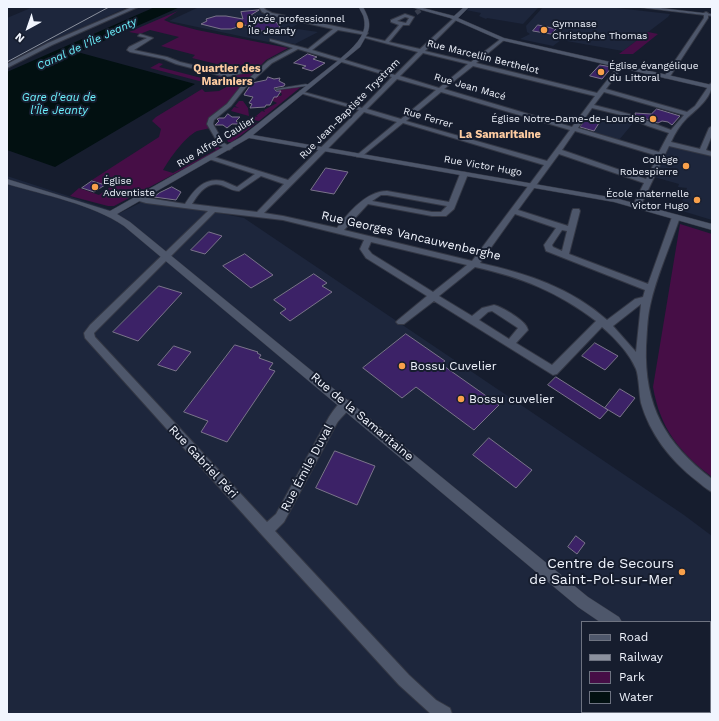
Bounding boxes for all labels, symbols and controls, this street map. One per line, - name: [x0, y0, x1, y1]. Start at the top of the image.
- north arrow: [8, 8, 48, 48]
- place label: Lycée professionnel Île Jeanty: [248, 13, 345, 36]
- water label: Canal de l'Île Jeanty: [35, 15, 139, 73]
- place label: Gymnase Christophe Thomas: [552, 18, 647, 42]
- marker: Lycée professionnel Île Jeanty: [235, 20, 245, 30]
- marker: Gymnase Christophe Thomas: [539, 25, 549, 35]
- text: N: [13, 30, 27, 45]
- street label: Rue Marcellin Berthelot: [426, 37, 540, 77]
- street label: Rue Jean-Baptiste Trystram: [297, 56, 403, 162]
- place label: Église évangélique du Littoral: [609, 60, 698, 84]
- district label: Quartier des Mariniers: [193, 62, 261, 88]
- marker: Église évangélique du Littoral: [596, 67, 606, 77]
- street label: Rue Jean Macé: [433, 71, 507, 103]
- water label: Gare d'eau de l'Île Jeanty: [22, 91, 96, 117]
- street label: Rue Ferrer: [402, 105, 454, 131]
- place label: Église Notre-Dame-de-Lourdes: [491, 113, 645, 125]
- street label: Rue Alfred Caulier: [175, 114, 257, 170]
- marker: Église Notre-Dame-de-Lourdes: [648, 114, 658, 124]
- district label: La Samaritaine: [459, 128, 541, 142]
- street label: Rue Victor Hugo: [443, 153, 523, 179]
- place label: Collège Robespierre: [620, 154, 678, 178]
- marker: Collège Robespierre: [681, 161, 691, 171]
- place label: Église Adventiste: [103, 175, 155, 198]
- marker: Église Adventiste: [90, 182, 100, 192]
- place label: École maternelle Victor Hugo: [606, 188, 689, 212]
- marker: École maternelle Victor Hugo: [692, 195, 702, 205]
- street label: Rue Georges Vancauwenberghe: [320, 208, 502, 264]
- place label: Bossu Cuvelier: [410, 359, 497, 373]
- marker: Bossu Cuvelier: [397, 361, 407, 371]
- street label: Rue de la Samaritaine: [308, 370, 416, 464]
- place label: Bossu cuvelier: [469, 392, 554, 406]
- marker: Bossu cuvelier: [456, 394, 466, 404]
- street label: Rue Émile Duval: [278, 422, 336, 514]
- street label: Rue Gabriel Péri: [166, 423, 240, 501]
- place label: Centre de Secours de Saint-Pol-sur-Mer: [529, 556, 674, 588]
- marker: Centre de Secours de Saint-Pol-sur-Mer: [677, 567, 687, 577]
- legend: [581, 621, 711, 713]
- text: Road: [619, 630, 648, 644]
- text: Railway: [619, 650, 663, 664]
- text: Park: [619, 670, 645, 684]
- text: Water: [619, 690, 653, 704]

